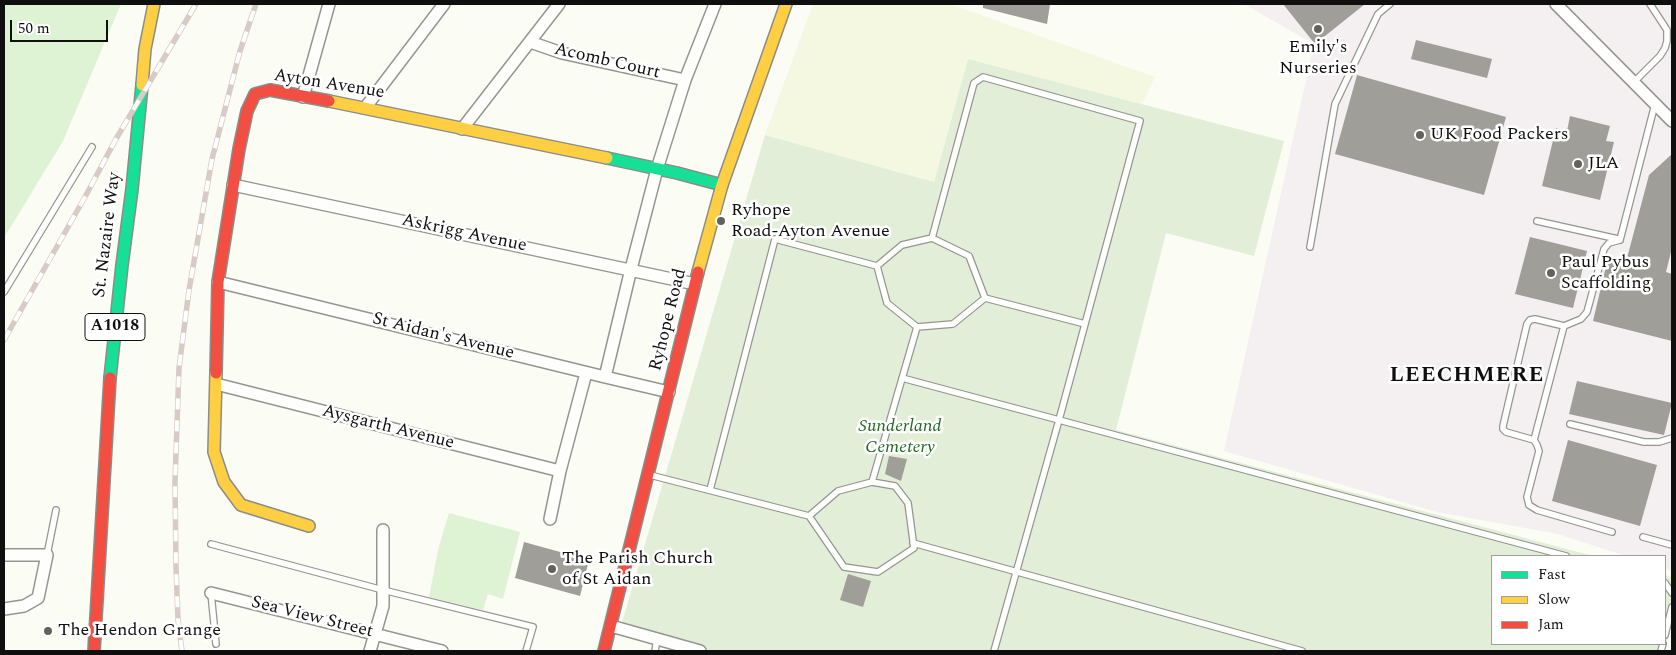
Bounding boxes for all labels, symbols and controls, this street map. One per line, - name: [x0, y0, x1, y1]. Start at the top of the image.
- scale bar: [12, 10, 110, 42]
- text: 50 m: [18, 17, 50, 40]
- marker: Emily's Nurseries: [1312, 23, 1324, 35]
- place label: Emily's Nurseries: [1279, 37, 1357, 80]
- street label: Acomb Court: [552, 39, 662, 85]
- street label: Ayton Avenue: [272, 66, 386, 104]
- place label: UK Food Packers: [1430, 124, 1569, 146]
- marker: UK Food Packers: [1414, 129, 1426, 141]
- place label: JLA: [1588, 153, 1619, 175]
- marker: JLA: [1572, 158, 1584, 170]
- street label: St. Nazaire Way: [90, 171, 126, 299]
- place label: Ryhope Road-Ayton Avenue: [731, 200, 890, 242]
- street label: Askrigg Avenue: [400, 210, 528, 258]
- marker: Ryhope Road-Ayton Avenue: [715, 215, 727, 227]
- place label: Paul Pybus Scaffolding: [1561, 252, 1651, 294]
- street label: Ryhope Road: [646, 267, 692, 373]
- marker: Paul Pybus Scaffolding: [1545, 267, 1557, 279]
- street label: St Aidan's Avenue: [370, 309, 516, 365]
- road number: A1018: [85, 314, 145, 341]
- district label: LEECHMERE: [1388, 364, 1546, 390]
- street label: Aysgarth Avenue: [320, 401, 456, 455]
- park label: Sunderland Cemetery: [858, 416, 942, 458]
- place label: The Parish Church of St Aidan: [562, 548, 713, 590]
- legend: [1491, 555, 1666, 645]
- marker: The Parish Church of St Aidan: [546, 563, 558, 575]
- text: Fast: [1538, 563, 1566, 586]
- text: Slow: [1538, 588, 1570, 611]
- street label: Sea View Street: [249, 592, 375, 644]
- text: Jam: [1538, 613, 1564, 636]
- place label: The Hendon Grange: [58, 620, 221, 642]
- marker: The Hendon Grange: [42, 625, 54, 637]

